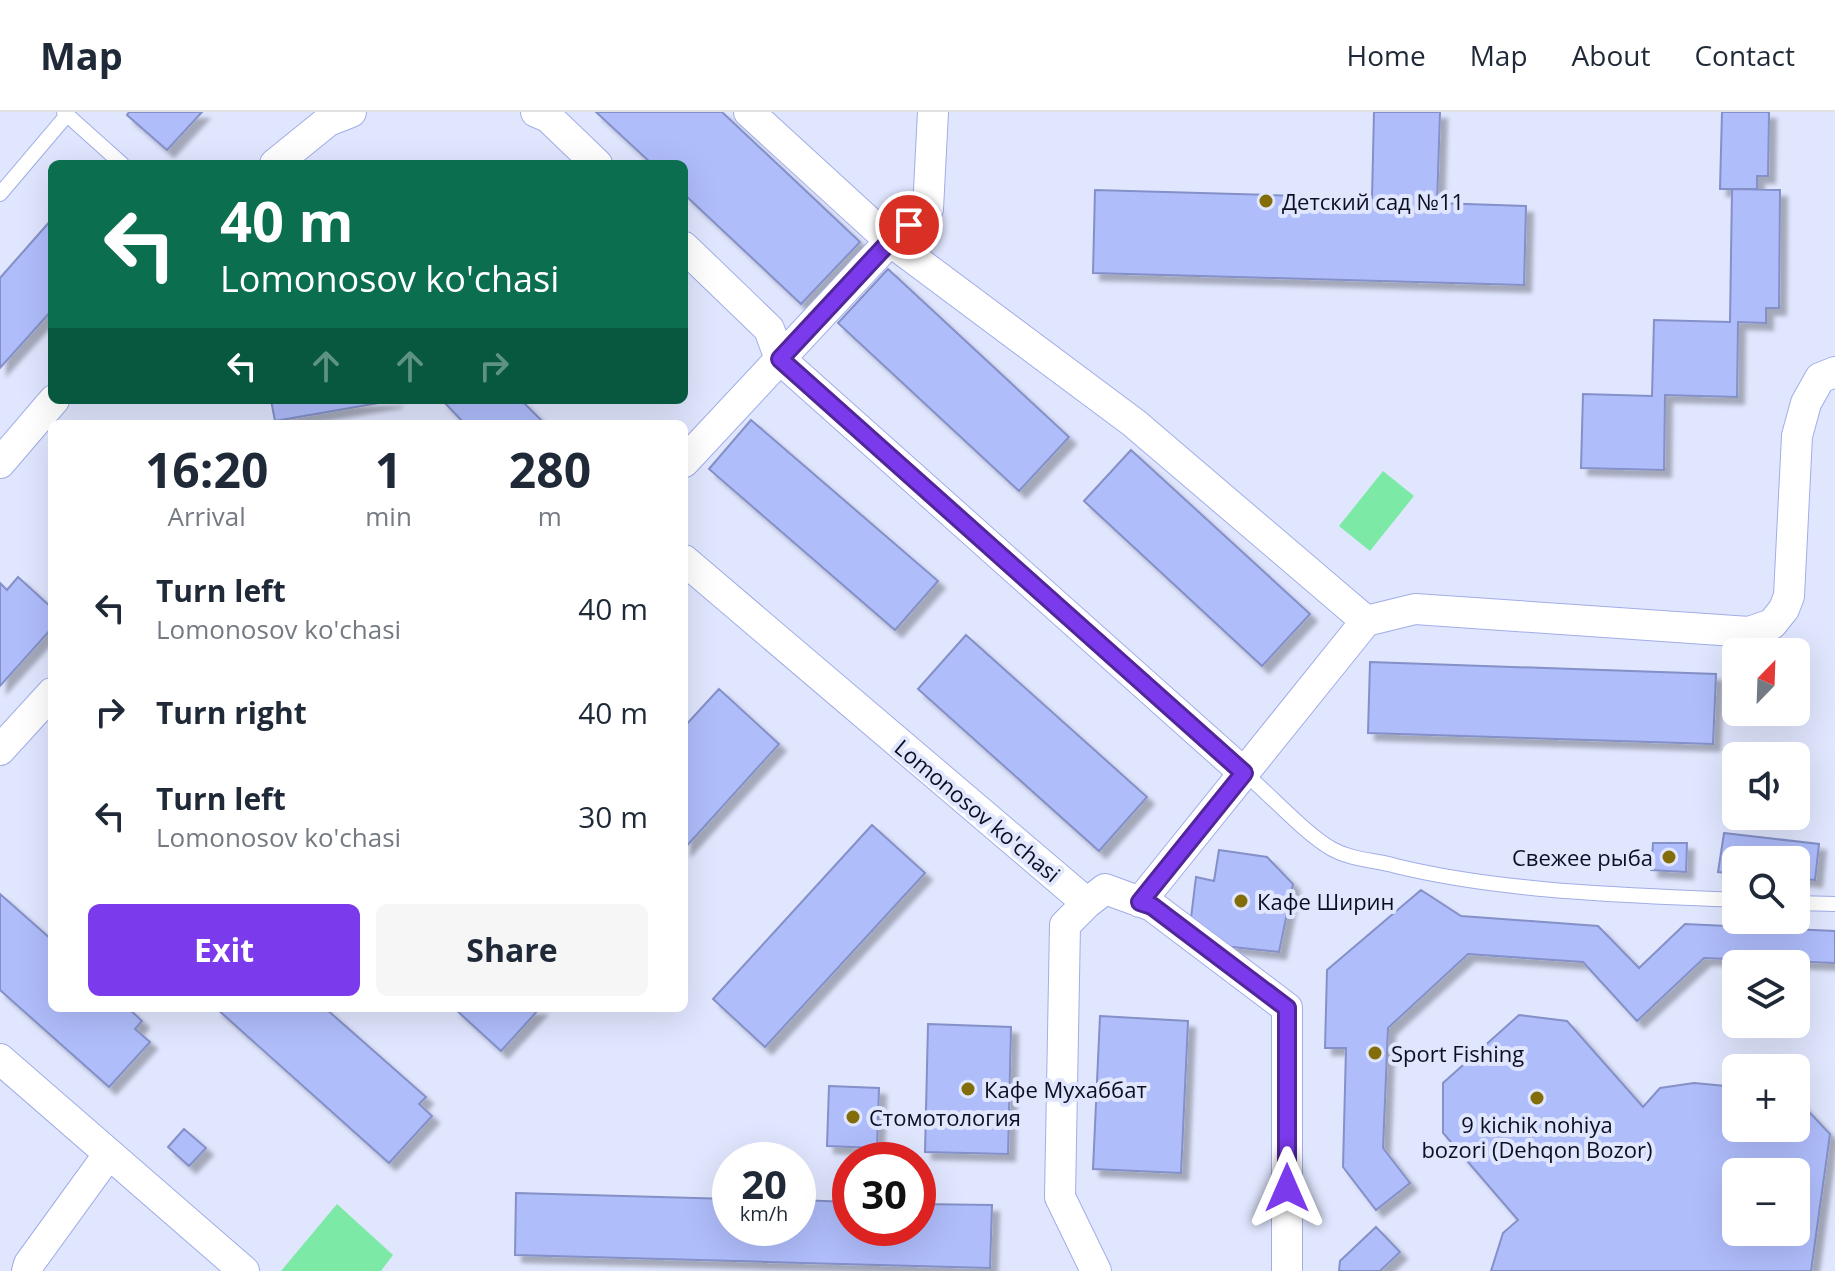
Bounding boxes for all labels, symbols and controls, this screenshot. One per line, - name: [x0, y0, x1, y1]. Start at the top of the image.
- text: Map: [40, 29, 123, 81]
- text: Home: [1347, 36, 1426, 74]
- text: Map: [1470, 36, 1528, 74]
- text: About: [1572, 36, 1650, 74]
- text: Contact: [1694, 36, 1795, 74]
- text: 40 m: [220, 182, 354, 258]
- place label: Детский сад №11: [1282, 186, 1464, 216]
- pin: [875, 191, 943, 259]
- icon: left: [88, 192, 192, 296]
- marker: Детский сад №11: [1257, 192, 1275, 210]
- icon: arrive: [887, 203, 931, 247]
- text: Lomonosov ko'chasi: [220, 254, 559, 303]
- icon: left: [220, 344, 264, 388]
- icon: ahead: [304, 344, 348, 388]
- icon: ahead: [388, 344, 432, 388]
- icon: right: [472, 344, 516, 388]
- text: 16:20: [145, 437, 268, 502]
- text: 1: [375, 437, 402, 502]
- text: 280: [509, 437, 591, 502]
- text: Arrival: [167, 498, 246, 534]
- text: min: [365, 498, 412, 534]
- text: m: [538, 498, 562, 534]
- text: Turn left: [156, 570, 286, 611]
- icon: left: [88, 586, 132, 630]
- text: 40 m: [578, 588, 648, 629]
- text: Lomonosov ko'chasi: [156, 611, 401, 647]
- north arrow: [1722, 638, 1810, 726]
- map controls: [1722, 638, 1810, 1246]
- icon: right: [88, 690, 132, 734]
- text: Turn right: [156, 692, 307, 733]
- text: 40 m: [578, 692, 648, 733]
- street label: Lomonosov ko'chasi: [889, 732, 1067, 888]
- button: sound: [1722, 742, 1810, 830]
- text: Turn left: [156, 778, 286, 819]
- icon: left: [88, 794, 132, 838]
- text: 30 m: [578, 796, 648, 837]
- text: Lomonosov ko'chasi: [156, 819, 401, 855]
- place label: Свежее рыба: [1512, 842, 1653, 872]
- button: search: [1722, 846, 1810, 934]
- marker: Свежее рыба: [1660, 848, 1678, 866]
- place label: Кафе Ширин: [1257, 886, 1395, 916]
- marker: Кафе Ширин: [1232, 892, 1250, 910]
- button: Exit: [88, 904, 360, 996]
- button: Share: [376, 904, 648, 996]
- button: layers: [1722, 950, 1810, 1038]
- place label: Sport Fishing: [1391, 1038, 1524, 1068]
- marker: Sport Fishing: [1366, 1044, 1384, 1062]
- button: +: [1722, 1054, 1810, 1142]
- place label: Кафе Мухаббат: [984, 1074, 1147, 1104]
- marker: Кафе Мухаббат: [959, 1080, 977, 1098]
- marker: 9 kichik nohiya bozori (Dehqon Bozor): [1528, 1089, 1546, 1107]
- place label: Стомотология: [869, 1102, 1021, 1132]
- marker: Стомотология: [844, 1108, 862, 1126]
- place label: 9 kichik nohiya bozori (Dehqon Bozor): [1421, 1109, 1653, 1164]
- speed limit sign: 30: [832, 1142, 936, 1246]
- position arrow: [1245, 1146, 1329, 1230]
- text: 20: [741, 1156, 787, 1211]
- button: −: [1722, 1158, 1810, 1246]
- text: km/h: [740, 1200, 788, 1227]

